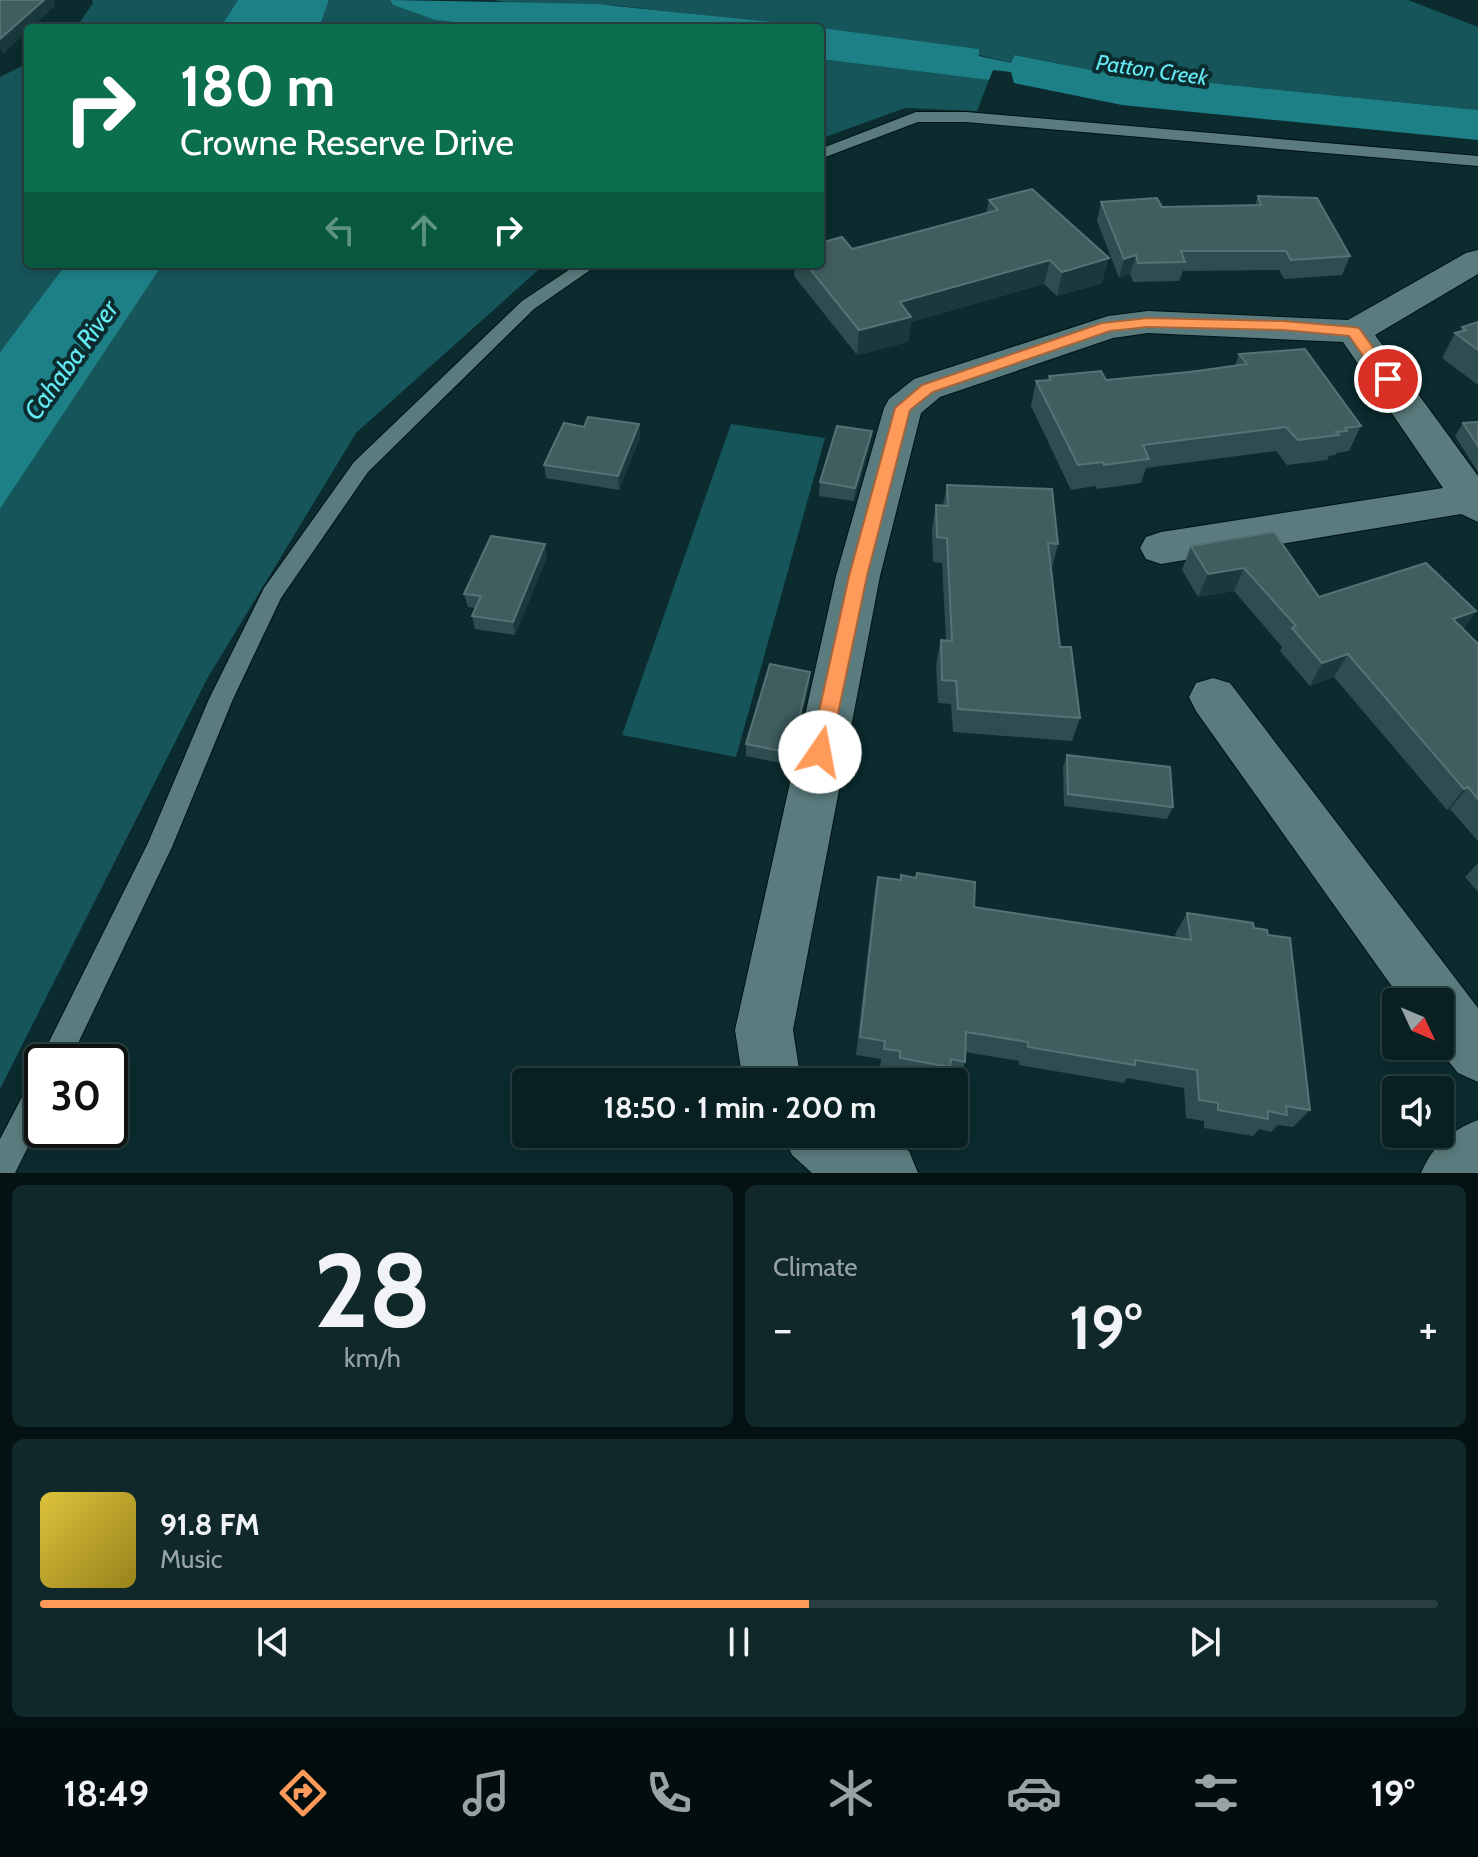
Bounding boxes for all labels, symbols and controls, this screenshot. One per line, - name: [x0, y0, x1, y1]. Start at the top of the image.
- water label: Patton Creek: [1094, 49, 1210, 91]
- text: 180 m: [180, 52, 335, 120]
- icon: right: [48, 56, 152, 160]
- text: Crowne Reserve Drive: [180, 120, 514, 164]
- icon: left: [318, 208, 362, 252]
- icon: ahead: [402, 208, 446, 252]
- icon: right: [486, 208, 530, 252]
- water label: Cahaba River: [17, 293, 126, 426]
- pin: [1354, 345, 1422, 413]
- icon: arrive: [1366, 357, 1410, 401]
- position arrow: [778, 710, 862, 794]
- north arrow: [1382, 988, 1454, 1060]
- map controls: [1382, 988, 1454, 1148]
- speed limit sign: 30: [24, 1044, 128, 1148]
- button: sound: [1382, 1076, 1454, 1148]
- text: 18:50 · 1 min · 200 m: [604, 1089, 876, 1126]
- text: 28: [314, 1227, 431, 1353]
- text: Climate: [773, 1251, 858, 1283]
- text: 19°: [1069, 1291, 1142, 1364]
- text: −: [773, 1302, 792, 1355]
- text: +: [1419, 1302, 1438, 1355]
- text: km/h: [344, 1342, 401, 1374]
- text: 91.8 FM: [160, 1506, 260, 1543]
- text: Music: [160, 1543, 223, 1575]
- icon: previous: [251, 1620, 295, 1664]
- icon: pause: [717, 1620, 761, 1664]
- icon: next: [1183, 1620, 1227, 1664]
- icon: directions: [275, 1765, 331, 1821]
- icon: music: [458, 1765, 514, 1821]
- icon: phone: [641, 1765, 697, 1821]
- icon: climate: [823, 1765, 879, 1821]
- icon: car: [1006, 1765, 1062, 1821]
- icon: filters: [1188, 1765, 1244, 1821]
- text: 18:49: [63, 1771, 149, 1815]
- text: 19°: [1371, 1771, 1415, 1815]

